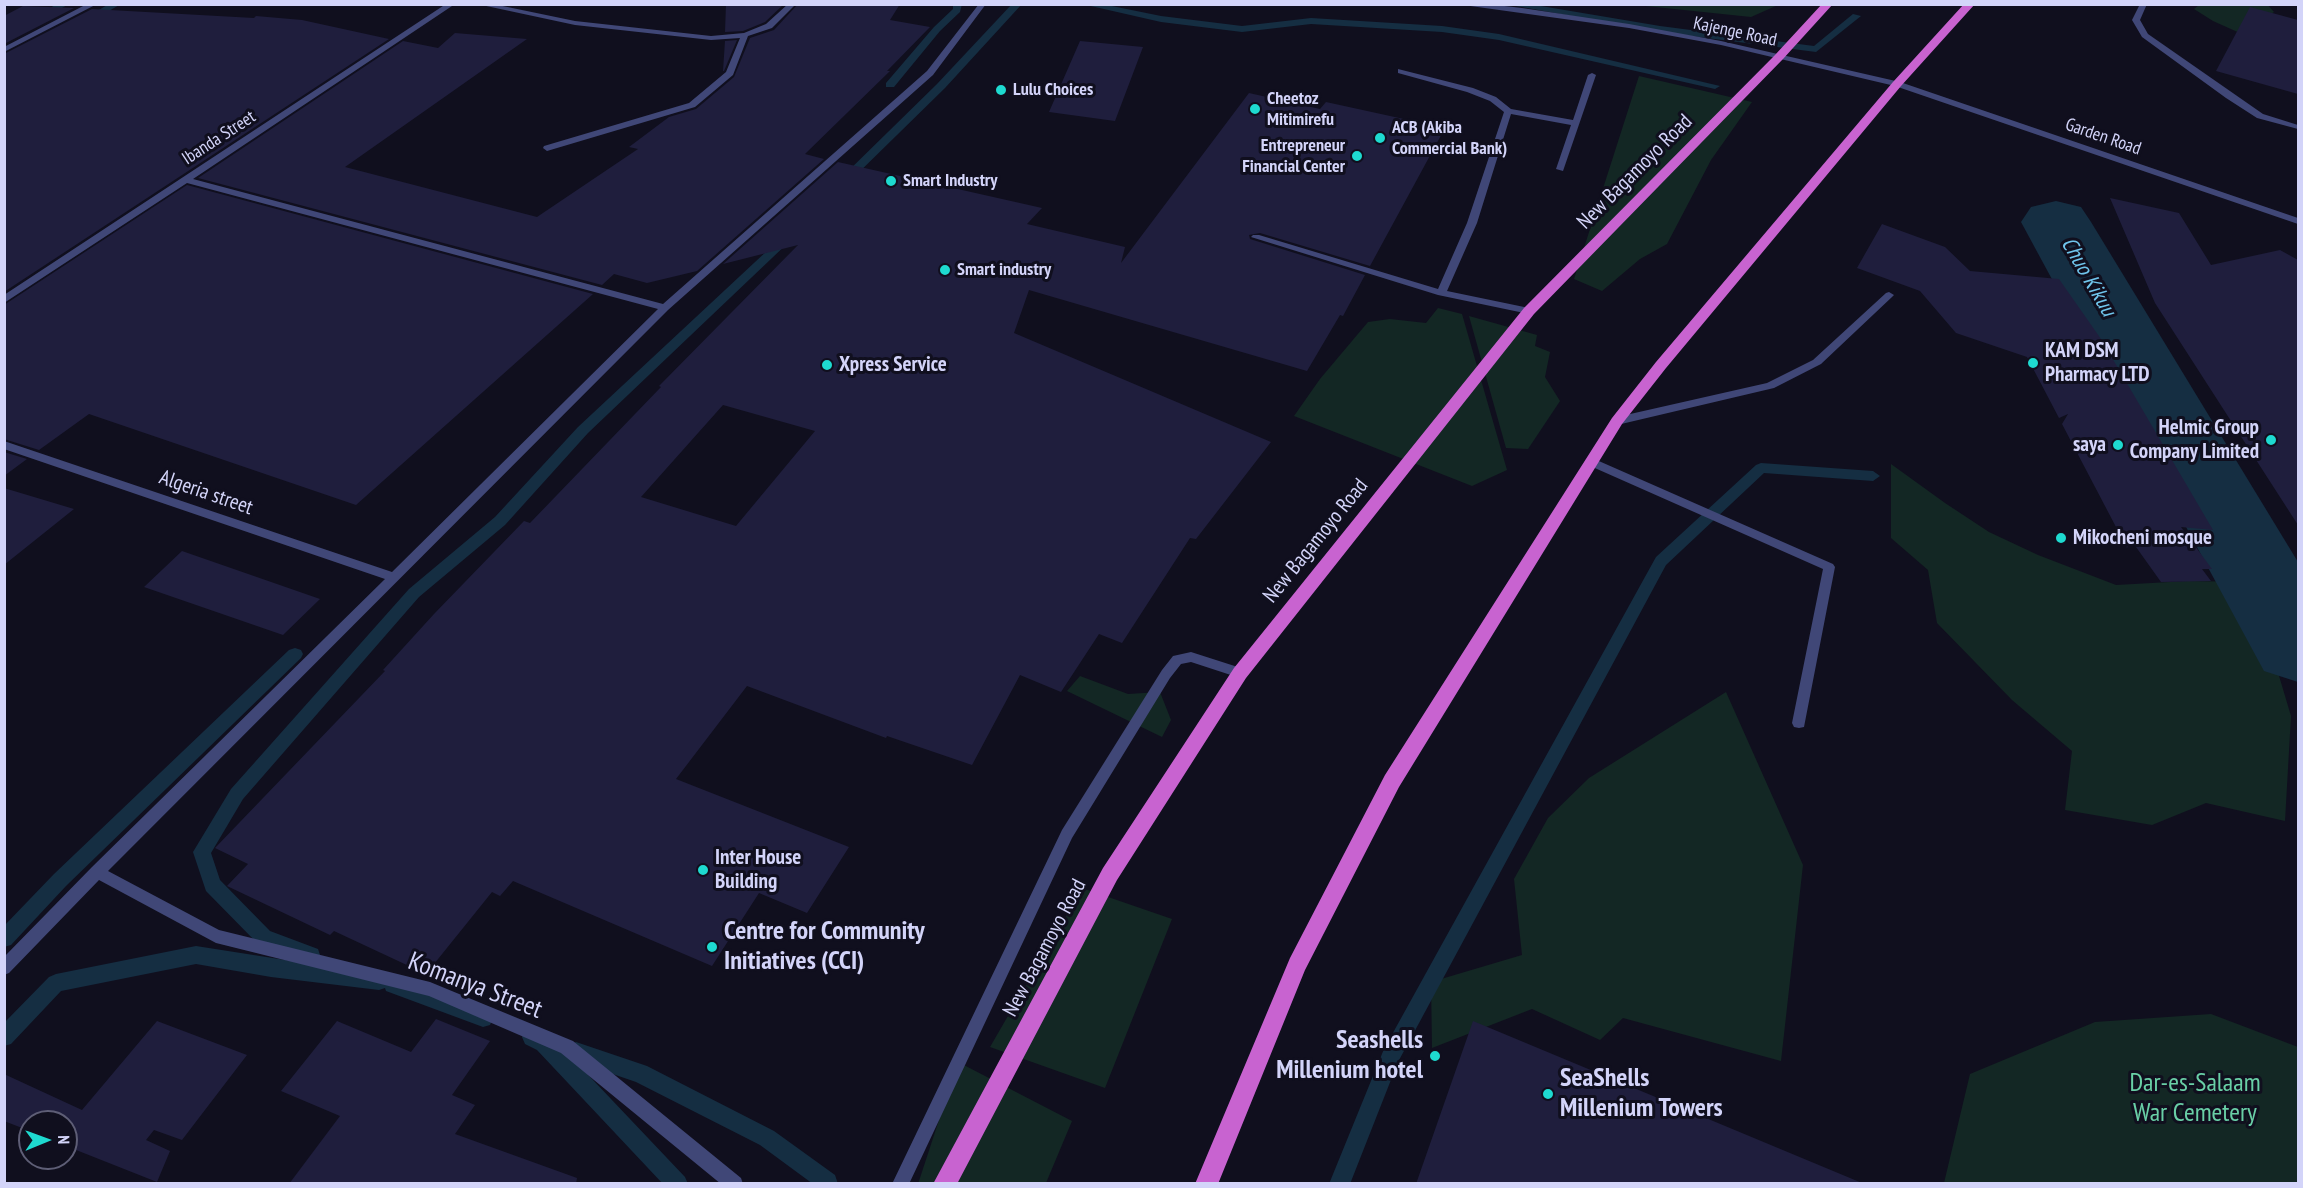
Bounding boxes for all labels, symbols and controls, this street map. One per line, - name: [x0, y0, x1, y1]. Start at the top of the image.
- street label: Kajenge Road: [1691, 13, 1779, 51]
- place label: Lulu Choices: [1013, 79, 1093, 101]
- marker: Lulu Choices: [994, 83, 1008, 97]
- place label: Cheetoz Mitimirefu: [1267, 88, 1334, 130]
- marker: Cheetoz Mitimirefu: [1248, 102, 1262, 116]
- street label: Ibanda Street: [178, 106, 260, 170]
- street label: New Bagamoyo Road: [1572, 109, 1698, 235]
- street label: Garden Road: [2062, 114, 2144, 160]
- place label: ACB (Akiba Commercial Bank): [1392, 117, 1507, 160]
- marker: ACB (Akiba Commercial Bank): [1373, 131, 1387, 145]
- place label: Entrepreneur Financial Center: [1242, 135, 1345, 178]
- marker: Entrepreneur Financial Center: [1350, 149, 1364, 163]
- place label: Smart Industry: [903, 170, 997, 192]
- marker: Smart Industry: [884, 174, 898, 188]
- water label: Chuo Kikuu: [2055, 233, 2121, 321]
- place label: Smart industry: [957, 259, 1051, 281]
- marker: Smart industry: [938, 263, 952, 277]
- place label: KAM DSM Pharmacy LTD: [2045, 338, 2149, 388]
- place label: Xpress Service: [839, 352, 947, 378]
- marker: KAM DSM Pharmacy LTD: [2026, 356, 2040, 370]
- marker: Xpress Service: [820, 358, 834, 372]
- place label: Helmic Group Company Limited: [2130, 415, 2259, 465]
- place label: saya: [2073, 432, 2106, 458]
- marker: Helmic Group Company Limited: [2264, 433, 2278, 447]
- marker: saya: [2111, 438, 2125, 452]
- street label: Algeria street: [156, 465, 256, 521]
- street label: New Bagamoyo Road: [1258, 474, 1374, 608]
- place label: Mikocheni mosque: [2073, 525, 2212, 551]
- marker: Mikocheni mosque: [2054, 531, 2068, 545]
- place label: Inter House Building: [715, 845, 801, 895]
- marker: Inter House Building: [696, 863, 710, 877]
- street label: New Bagamoyo Road: [998, 875, 1092, 1021]
- place label: Centre for Community Initiatives (CCI): [724, 916, 925, 978]
- marker: Centre for Community Initiatives (CCI): [705, 940, 719, 954]
- street label: Komanya Street: [403, 946, 547, 1026]
- place label: Seashells Millenium hotel: [1276, 1025, 1423, 1086]
- marker: Seashells Millenium hotel: [1428, 1049, 1442, 1063]
- place label: SeaShells Millenium Towers: [1560, 1063, 1723, 1124]
- park label: Dar-es-Salaam War Cemetery: [2129, 1068, 2261, 1130]
- marker: SeaShells Millenium Towers: [1541, 1087, 1555, 1101]
- north arrow: [18, 1110, 78, 1170]
- text: N: [54, 1135, 74, 1144]

